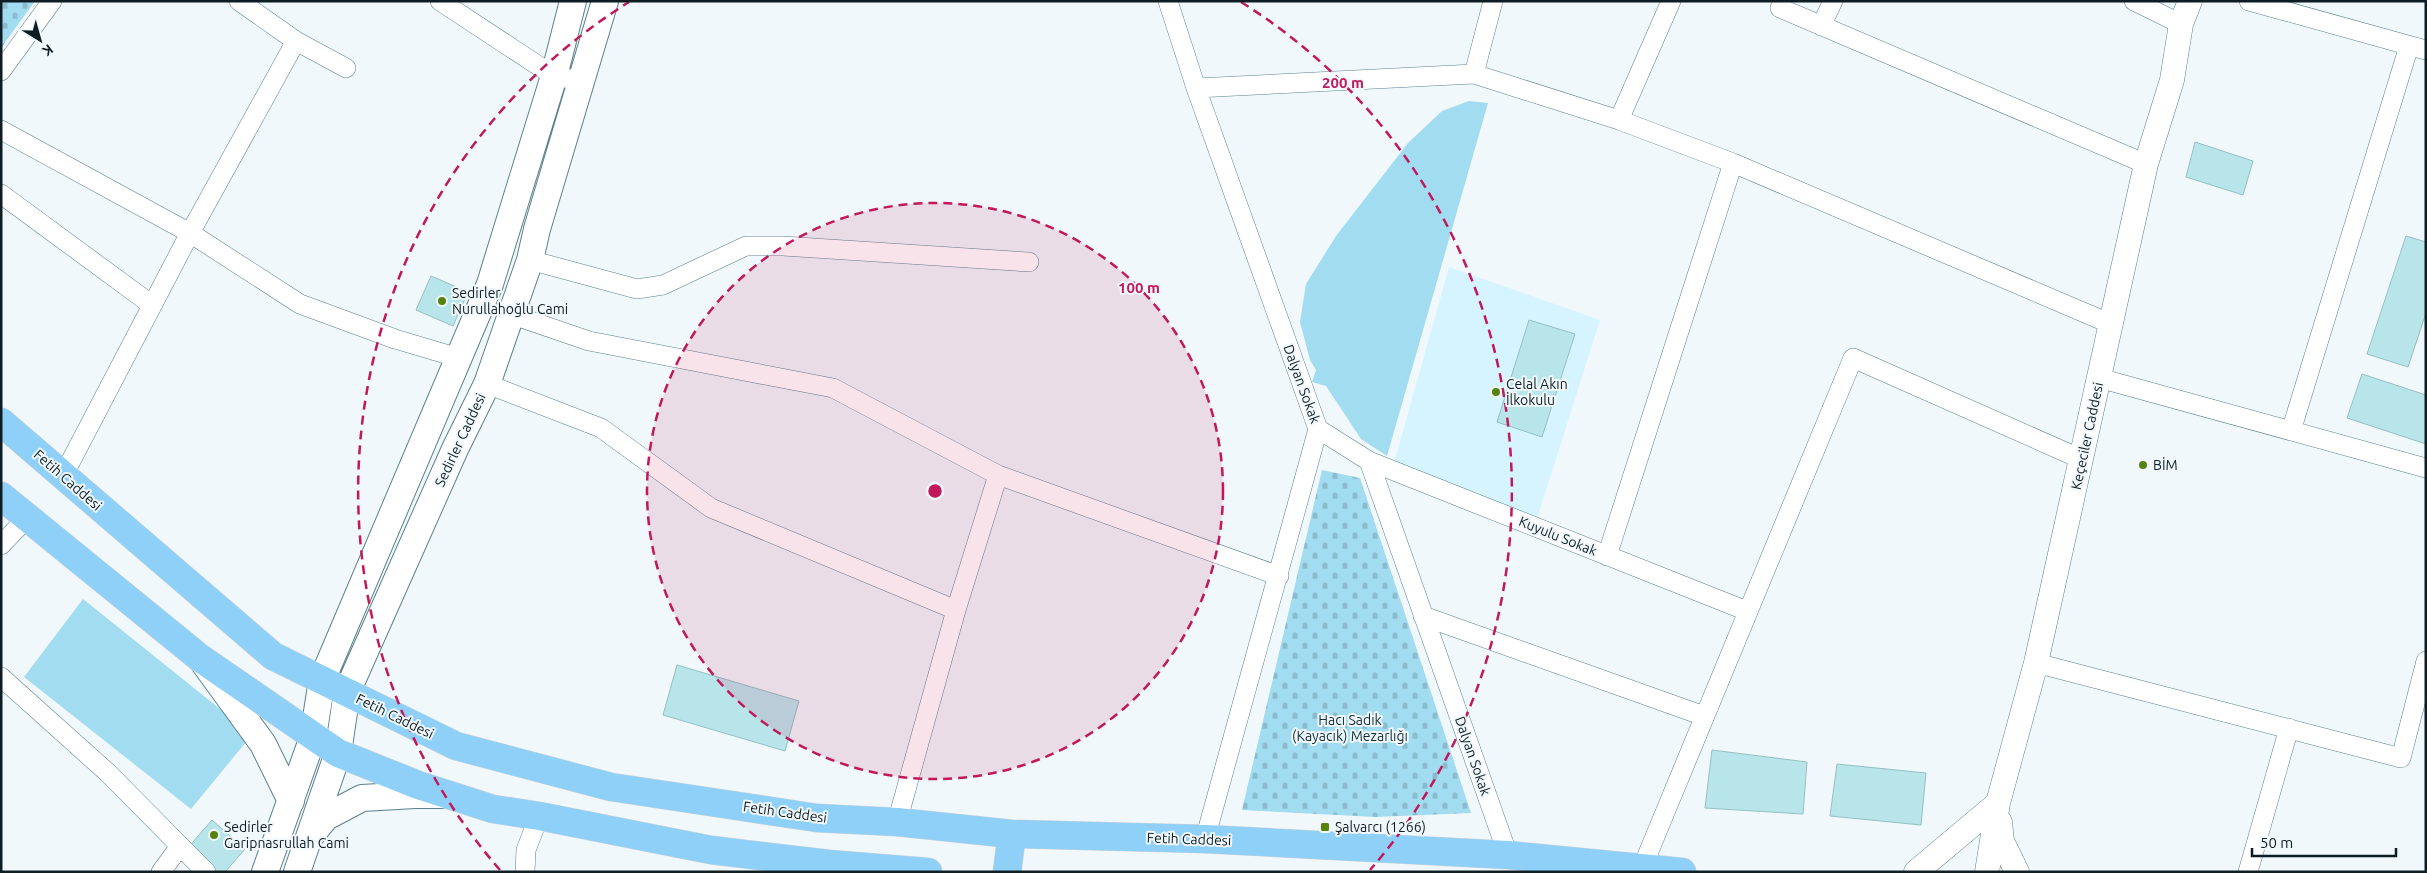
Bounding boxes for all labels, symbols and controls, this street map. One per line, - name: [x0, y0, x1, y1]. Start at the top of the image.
- north arrow: [15, 15, 65, 65]
- text: K: [39, 41, 56, 60]
- text: 200 m: [1322, 74, 1364, 91]
- text: 100 m: [1118, 279, 1160, 296]
- place label: Sedirler Nurullahoğlu Cami: [452, 285, 568, 317]
- marker: Sedirler Nurullahoğlu Cami: [436, 295, 448, 307]
- street label: Dalyan Sokak: [1280, 342, 1324, 426]
- place label: Celal Akın İlkokulu: [1506, 376, 1568, 408]
- street label: Keçeciler Caddesi: [2068, 381, 2106, 491]
- marker: Celal Akın İlkokulu: [1490, 386, 1502, 398]
- street label: Sedirler Caddesi: [431, 391, 489, 489]
- street label: Fetih Caddesi: [31, 446, 105, 514]
- place label: BİM: [2153, 457, 2178, 473]
- marker: BİM: [2137, 459, 2149, 471]
- centre of rings: [926, 482, 944, 500]
- street label: Kuyulu Sokak: [1517, 513, 1599, 559]
- street label: Fetih Caddesi: [353, 690, 437, 742]
- park label: Hacı Sadık (Kayacık) Mezarlığı: [1292, 712, 1408, 744]
- street label: Dalyan Sokak: [1452, 714, 1494, 798]
- street label: Fetih Caddesi: [742, 798, 828, 826]
- place label: Sedirler Garipnasrullah Cami: [224, 819, 349, 851]
- place label: Şalvarcı (1266): [1335, 819, 1426, 835]
- marker: Şalvarcı (1266): [1319, 821, 1331, 833]
- scale bar: [2252, 826, 2396, 858]
- marker: Sedirler Garipnasrullah Cami: [208, 829, 220, 841]
- street label: Fetih Caddesi: [1146, 830, 1232, 848]
- text: 50 m: [2260, 834, 2293, 851]

